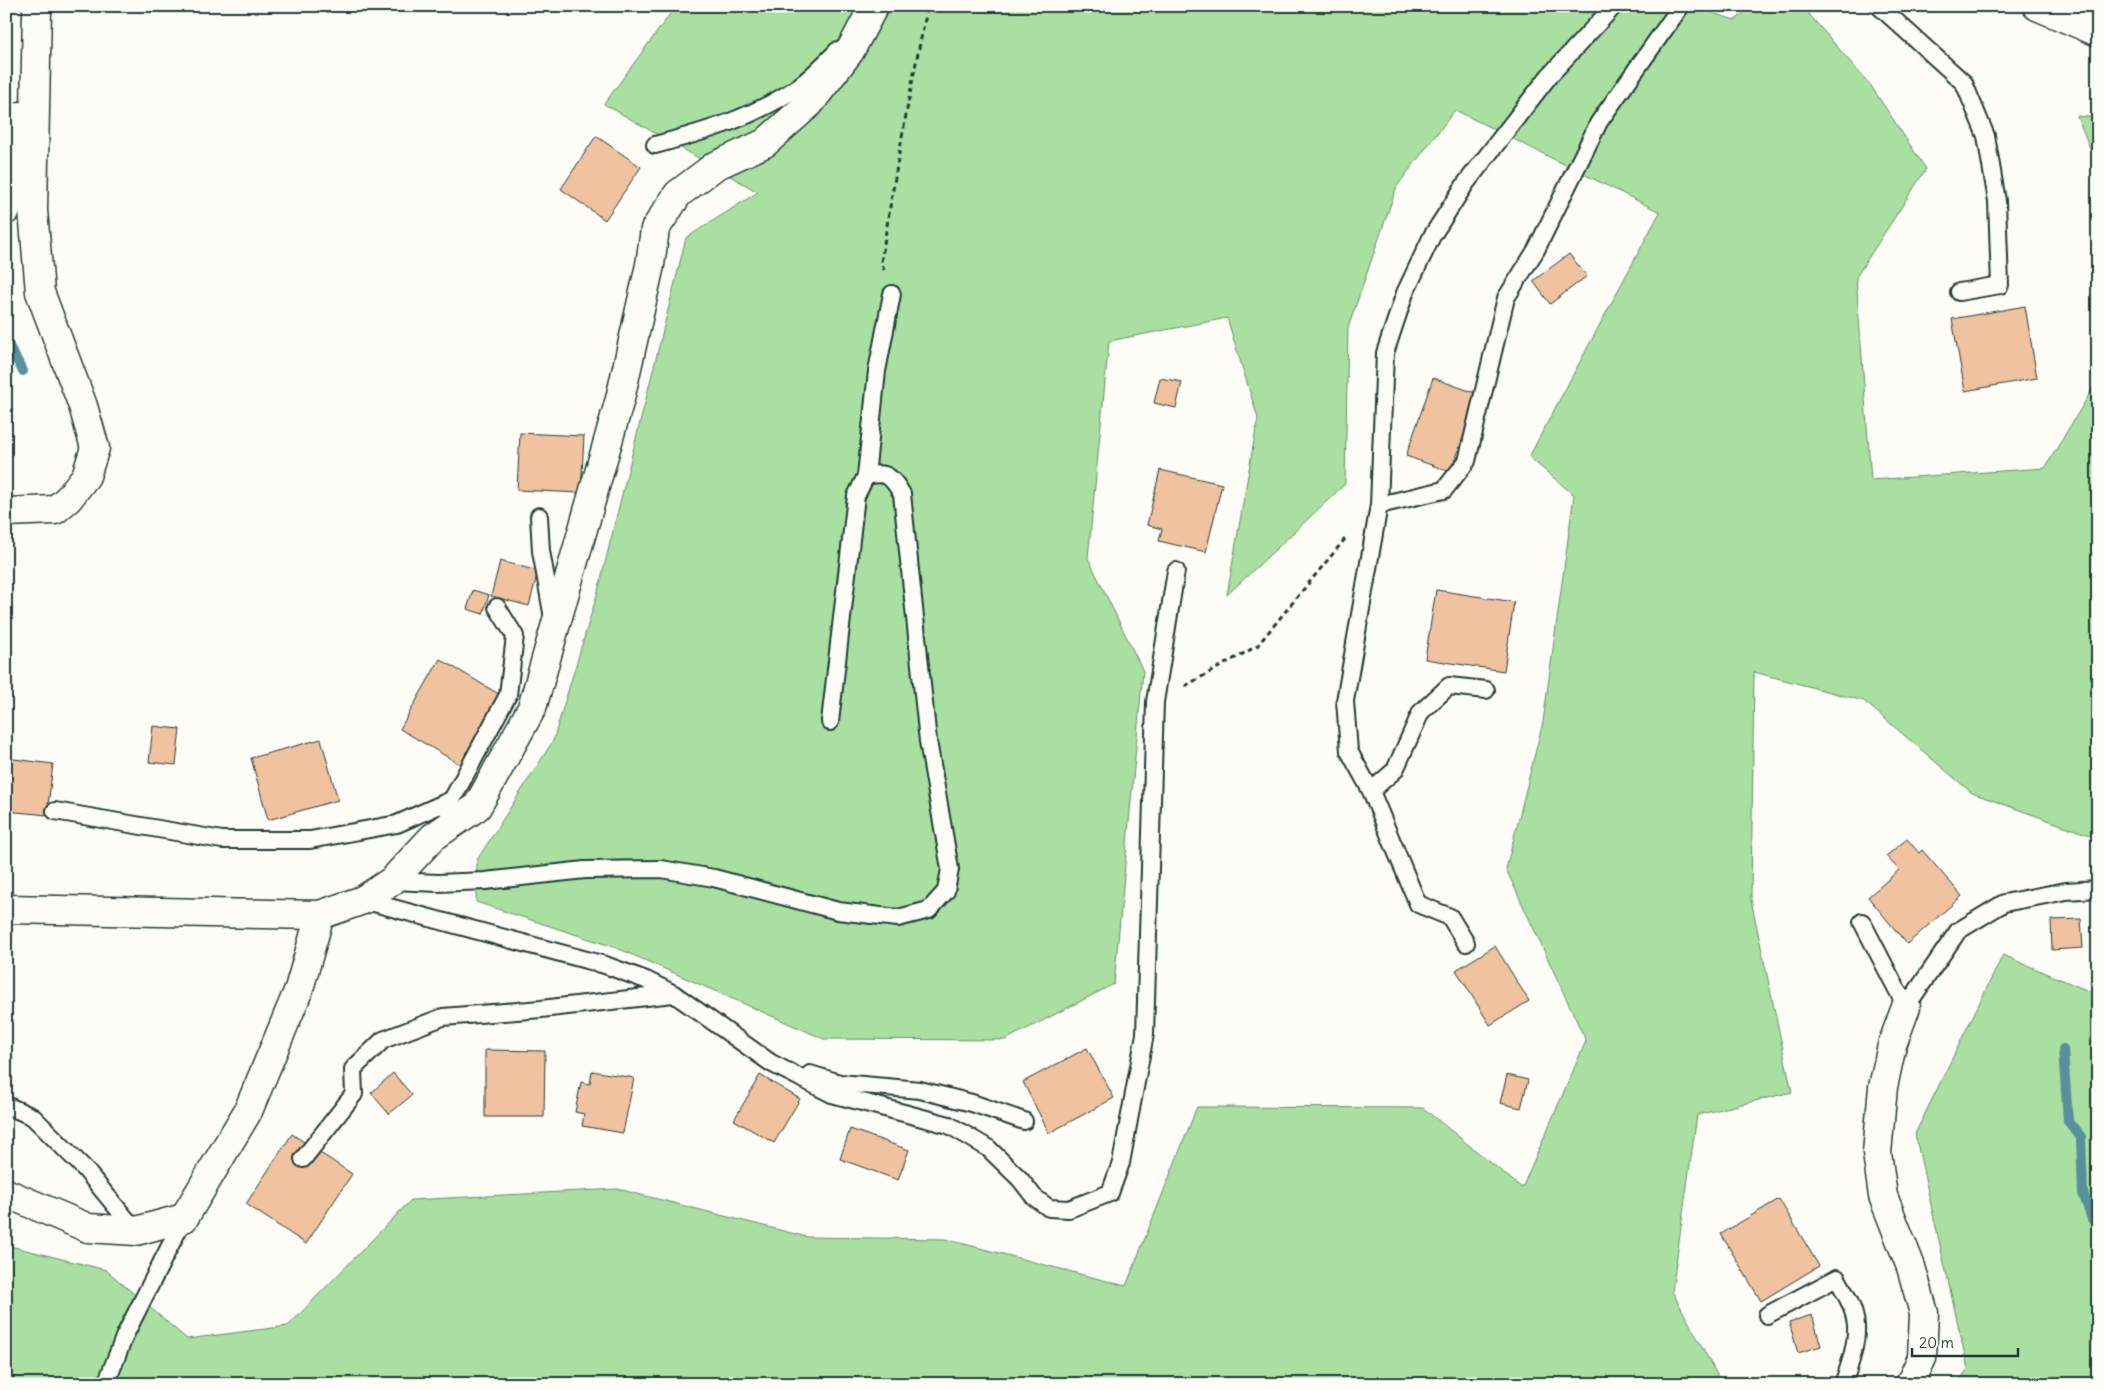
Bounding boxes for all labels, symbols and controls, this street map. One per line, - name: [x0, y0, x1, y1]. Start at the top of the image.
- scale bar: [1912, 1325, 2018, 1357]
- text: 20 m: [1919, 1333, 1954, 1352]

